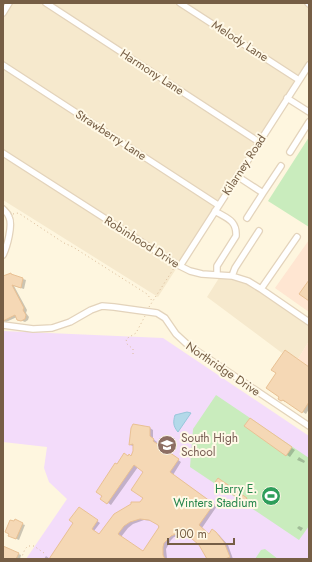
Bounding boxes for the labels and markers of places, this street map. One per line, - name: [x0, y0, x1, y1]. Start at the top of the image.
- place label: South High School: [181, 429, 238, 461]
- school or university icon: South High School: [156, 434, 178, 456]
- place label: Harry E. Winters Stadium: [173, 480, 257, 512]
- sports icon: Harry E. Winters Stadium: [260, 485, 282, 507]

